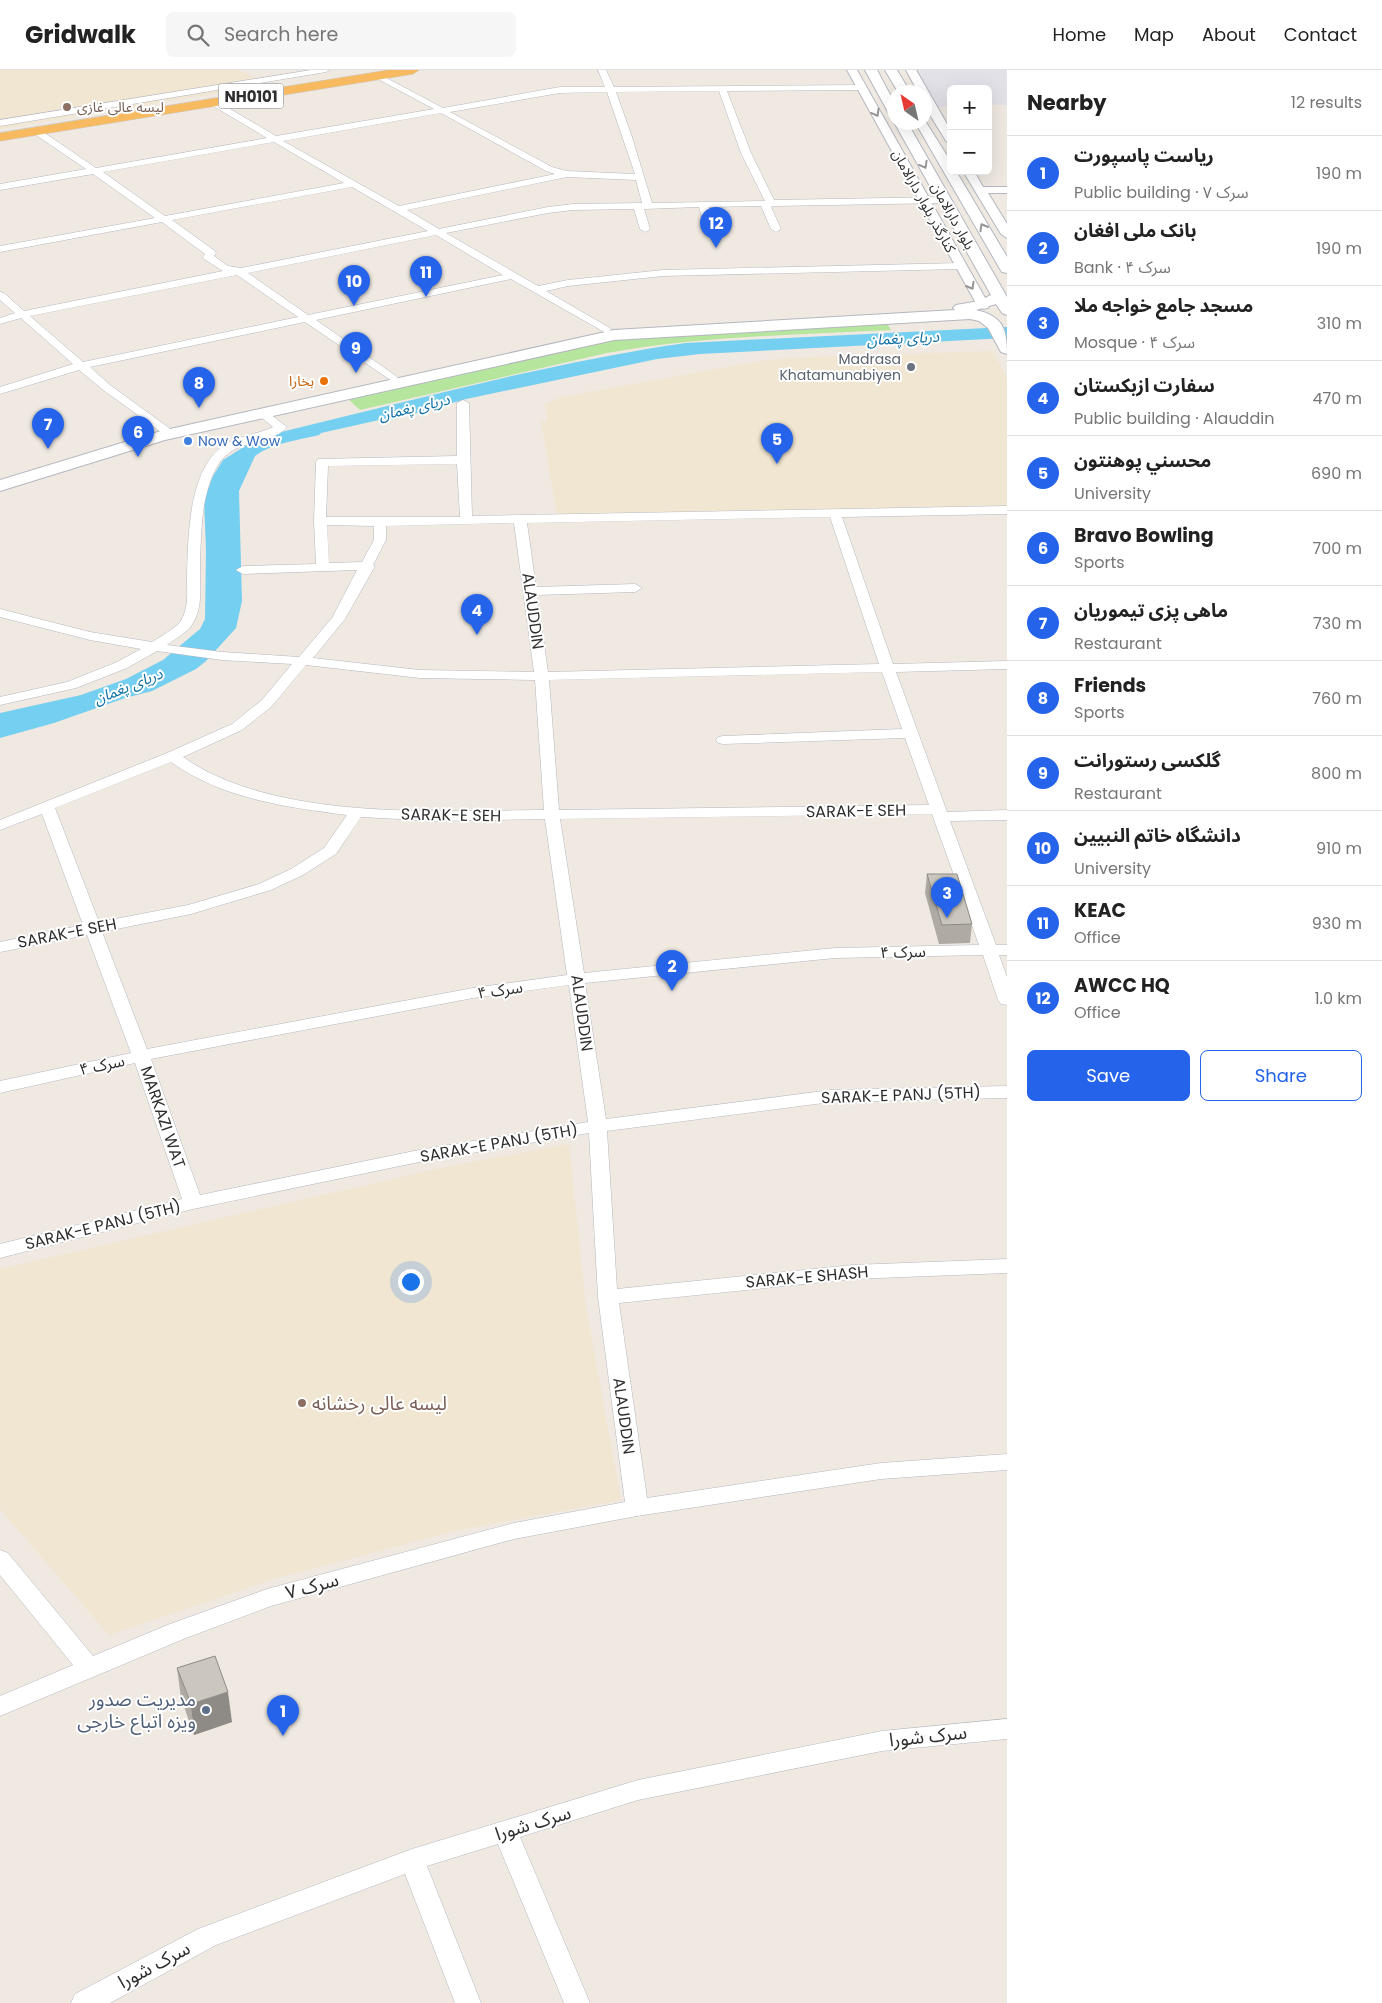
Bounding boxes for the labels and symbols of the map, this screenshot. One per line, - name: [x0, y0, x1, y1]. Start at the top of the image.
- road number: NH0101: [218, 84, 284, 108]
- north arrow: [887, 85, 932, 130]
- place label: لیسه عالی غازی: [77, 97, 164, 117]
- marker: لیسه عالی غازی: [61, 101, 73, 113]
- one-way arrow: [869, 107, 879, 116]
- street label: کنارگذر بلوار دارالامان: [889, 146, 959, 256]
- one-way arrow: [918, 160, 928, 169]
- street label: بلوار دارالامان: [928, 180, 978, 252]
- pin: 12: [700, 207, 732, 248]
- one-way arrow: [979, 224, 989, 233]
- pin: 11: [410, 256, 442, 297]
- pin: 10: [338, 265, 370, 306]
- one-way arrow: [965, 280, 975, 289]
- water label: دریای پغمان: [866, 326, 941, 351]
- pin: 9: [340, 332, 372, 373]
- place label: Madrasa Khatamunabiyen: [779, 349, 901, 385]
- marker: Madrasa Khatamunabiyen: [905, 361, 917, 373]
- pin: 8: [183, 367, 215, 408]
- place label: بخارا: [289, 371, 314, 391]
- marker: بخارا: [318, 375, 330, 387]
- water label: دریای پغمان: [376, 388, 453, 426]
- pin: 7: [32, 408, 64, 449]
- pin: 6: [122, 416, 154, 457]
- pin: 5: [761, 423, 793, 464]
- place label: Now & Wow: [198, 431, 281, 451]
- marker: Now & Wow: [182, 435, 194, 447]
- street label: ALAUDDIN: [516, 571, 550, 651]
- pin: 4: [461, 594, 493, 635]
- water label: دریای پغمان: [90, 662, 166, 709]
- street label: SARAK-E SEH: [806, 799, 906, 823]
- street label: SARAK-E SEH: [401, 803, 501, 827]
- pin: 3: [931, 877, 963, 918]
- street label: SARAK-E SEH: [16, 912, 118, 954]
- street label: سرک ۴: [880, 940, 926, 964]
- pin: 2: [656, 950, 688, 991]
- street label: ALAUDDIN: [565, 973, 599, 1053]
- street label: سرک ۴: [476, 975, 524, 1005]
- street label: سرک ۴: [77, 1049, 127, 1081]
- street label: MARKAZI WAT: [135, 1063, 191, 1171]
- street label: SARAK-E PANJ (5TH): [821, 1081, 981, 1109]
- street label: SARAK-E PANJ (5TH): [418, 1118, 580, 1168]
- street label: SARAK-E PANJ (5TH): [23, 1194, 183, 1256]
- street label: SARAK-E SHASH: [745, 1260, 869, 1294]
- your location: [398, 1269, 424, 1295]
- street label: ALAUDDIN: [607, 1376, 641, 1456]
- place label: لیسه عالی رخشانه: [312, 1390, 447, 1417]
- marker: لیسه عالی رخشانه: [296, 1397, 308, 1409]
- street label: سرک ۷: [282, 1566, 342, 1606]
- place label: مدیریت صدور ویزه اتباع خارجی: [77, 1686, 196, 1735]
- pin: 1: [267, 1695, 299, 1736]
- marker: مدیریت صدور ویزه اتباع خارجی: [200, 1704, 212, 1716]
- street label: سرک شورا: [888, 1718, 968, 1754]
- street label: سرک شورا: [492, 1799, 574, 1847]
- street label: سرک شورا: [113, 1935, 195, 1995]

